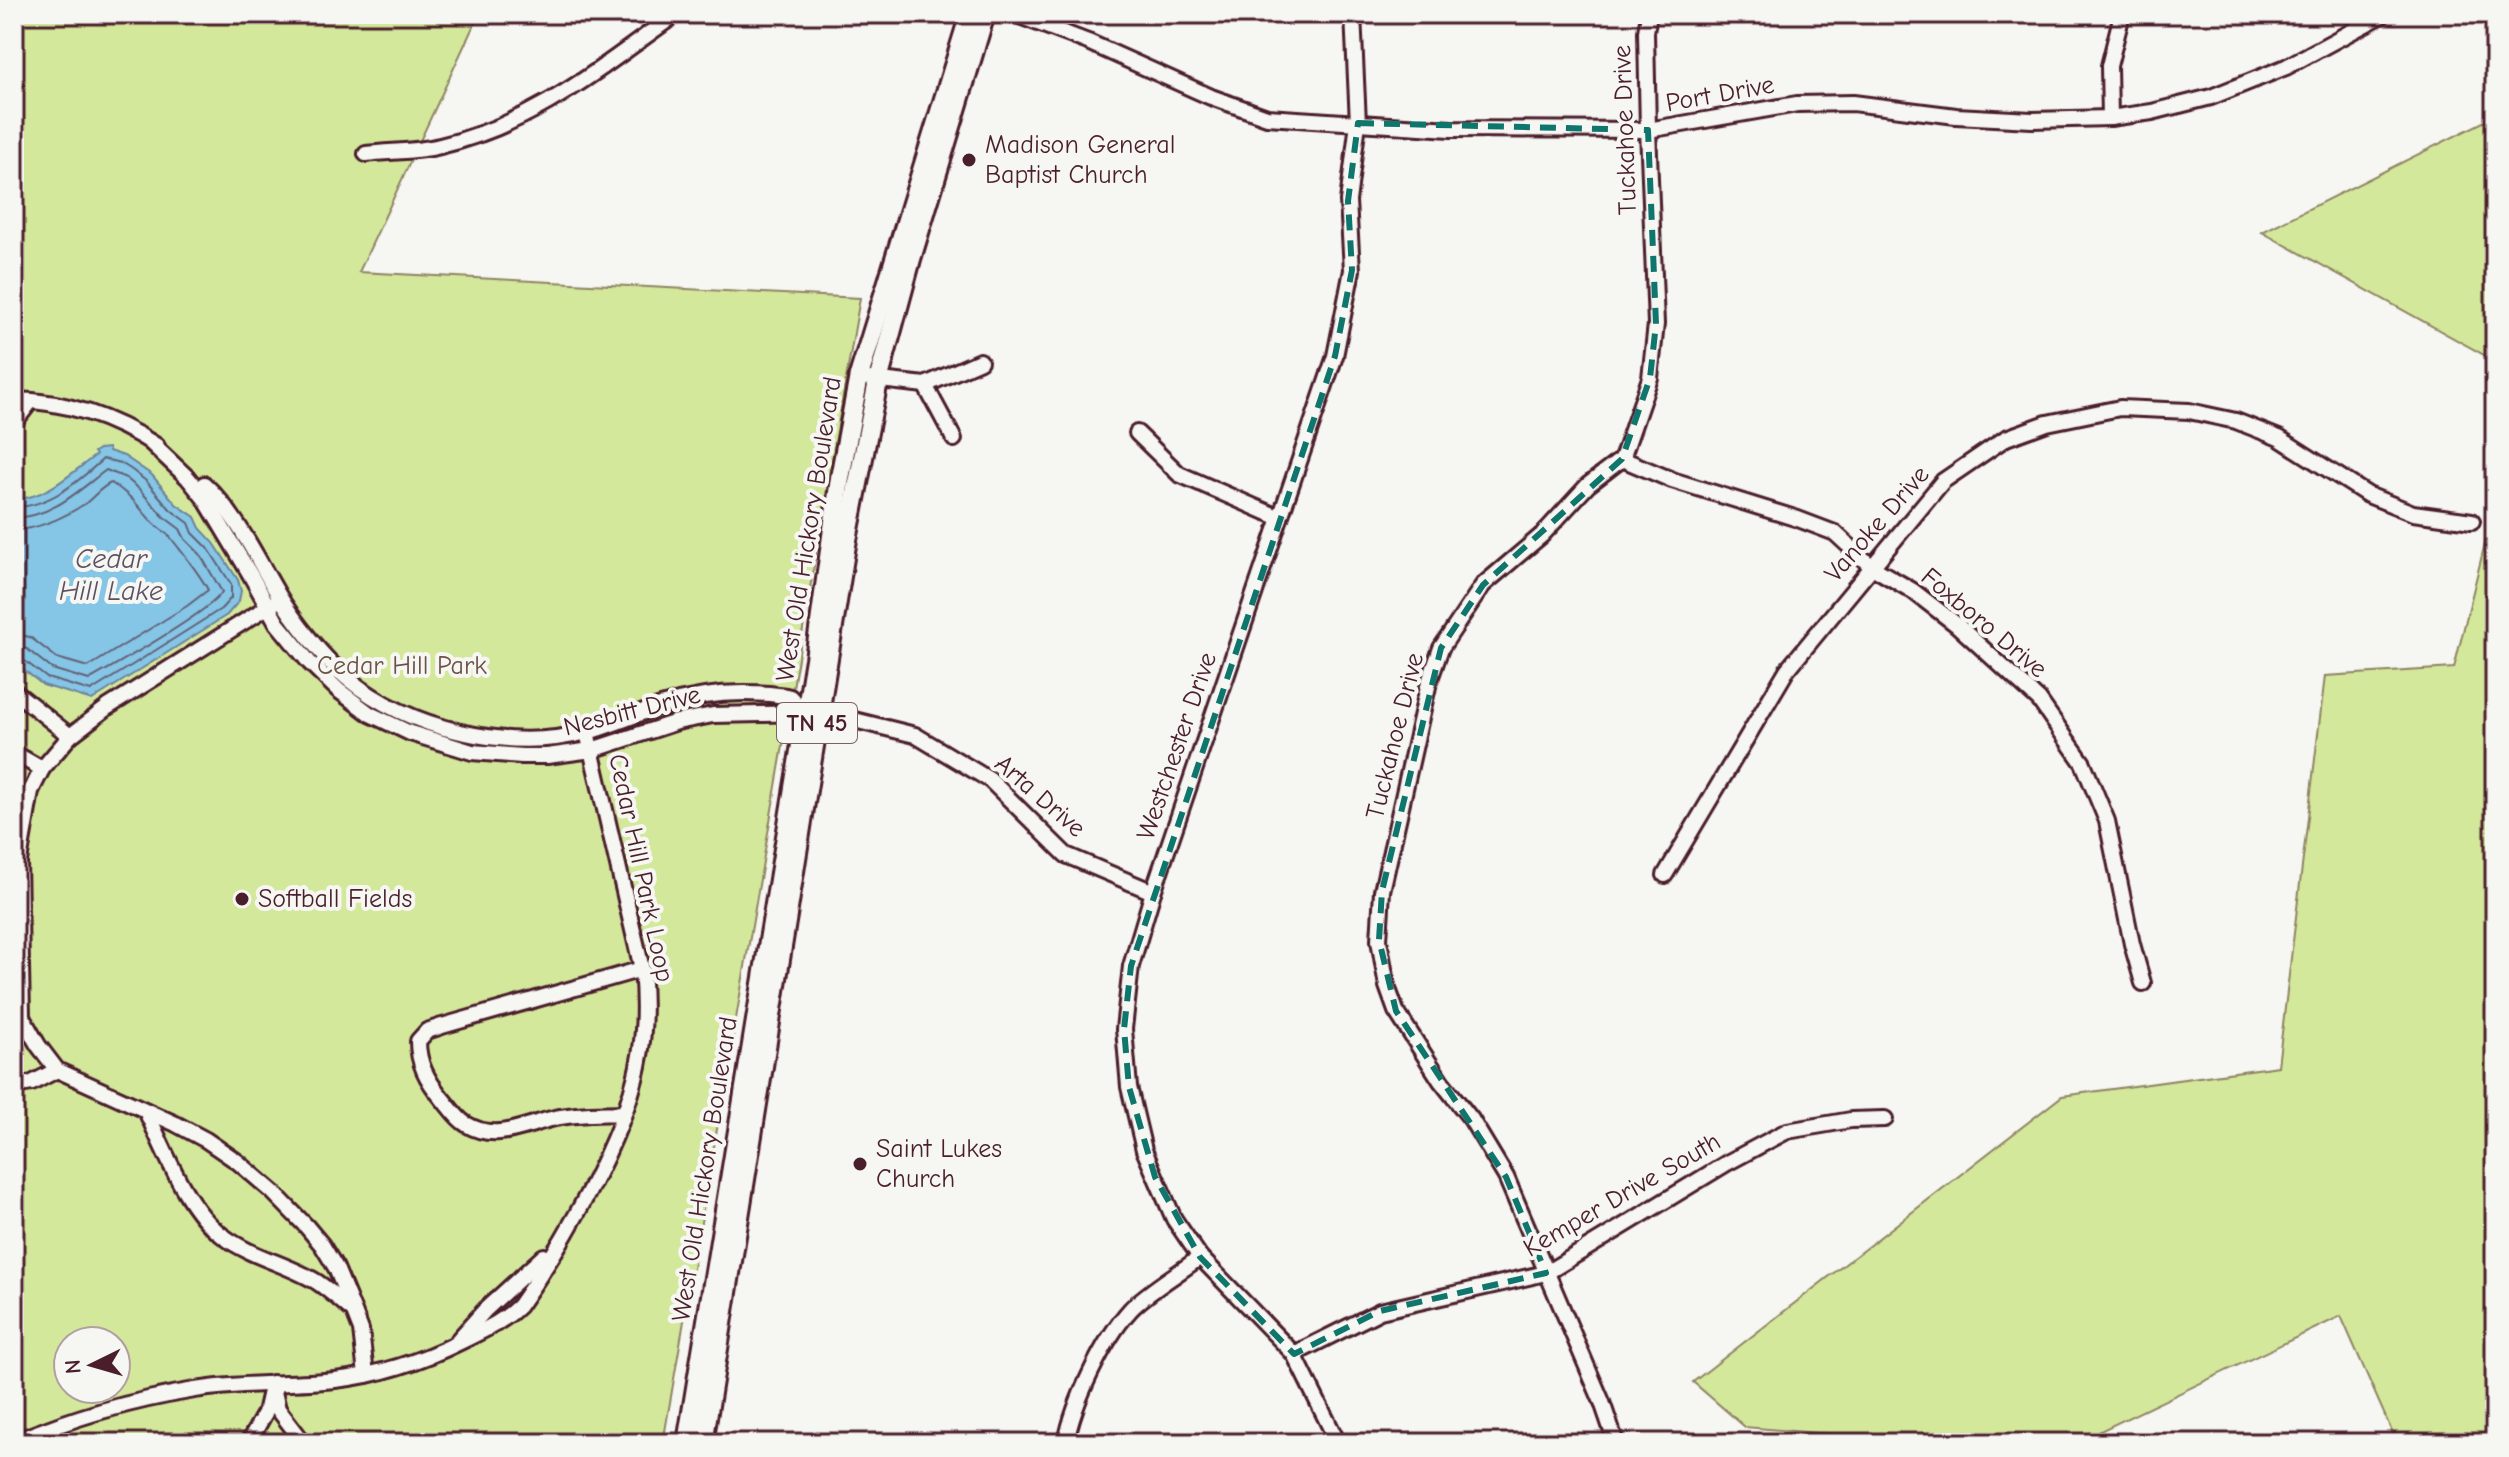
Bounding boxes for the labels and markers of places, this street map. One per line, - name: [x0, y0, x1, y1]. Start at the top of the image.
- place label: Madison General Baptist Church: [985, 130, 1175, 190]
- marker: Madison General Baptist Church: [960, 151, 978, 169]
- place label: Softball Fields: [258, 884, 412, 914]
- marker: Softball Fields: [233, 890, 251, 908]
- place label: Saint Lukes Church: [876, 1134, 1002, 1194]
- marker: Saint Lukes Church: [851, 1155, 869, 1173]

